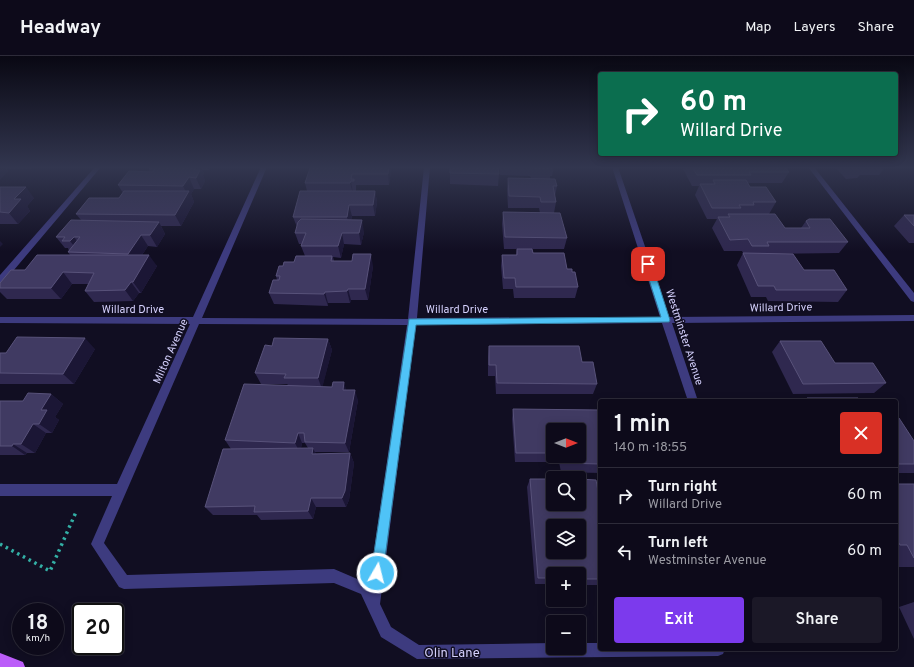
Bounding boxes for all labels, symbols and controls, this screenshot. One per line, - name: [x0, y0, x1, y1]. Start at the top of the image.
- text: Headway: [20, 16, 101, 40]
- text: Map: [745, 19, 771, 36]
- text: Layers: [793, 19, 835, 36]
- text: Share: [857, 19, 894, 36]
- text: 60 m: [680, 85, 747, 121]
- icon: right: [614, 88, 666, 140]
- text: Willard Drive: [680, 120, 782, 143]
- pin: [631, 247, 665, 281]
- icon: arrive: [637, 253, 659, 275]
- street label: Westminster Avenue: [662, 287, 706, 387]
- street label: Willard Drive: [750, 300, 812, 316]
- street label: Willard Drive: [102, 303, 164, 317]
- street label: Willard Drive: [426, 303, 488, 317]
- street label: Milton Avenue: [150, 317, 192, 386]
- text: 1 min: [614, 410, 671, 440]
- button: close: [840, 412, 882, 454]
- north arrow: [546, 423, 586, 463]
- map controls: [546, 423, 586, 655]
- text: 140 m · 18:55: [614, 440, 687, 456]
- button: search: [546, 471, 586, 511]
- text: Turn right: [648, 478, 717, 497]
- icon: right: [614, 485, 636, 507]
- text: 60 m: [847, 486, 882, 505]
- text: Willard Drive: [648, 497, 722, 513]
- button: layers: [546, 519, 586, 559]
- text: Turn left: [648, 534, 708, 553]
- icon: left: [614, 541, 636, 563]
- text: 60 m: [847, 542, 882, 561]
- position arrow: [356, 552, 398, 594]
- text: Westminster Avenue: [648, 553, 766, 569]
- button: +: [546, 567, 586, 607]
- button: Exit: [614, 597, 744, 643]
- button: Share: [752, 597, 882, 643]
- speed limit sign: 20: [72, 603, 124, 655]
- text: 18: [28, 611, 48, 637]
- button: −: [546, 615, 586, 655]
- text: km/h: [26, 632, 50, 645]
- street label: Olin Lane: [424, 646, 480, 662]

